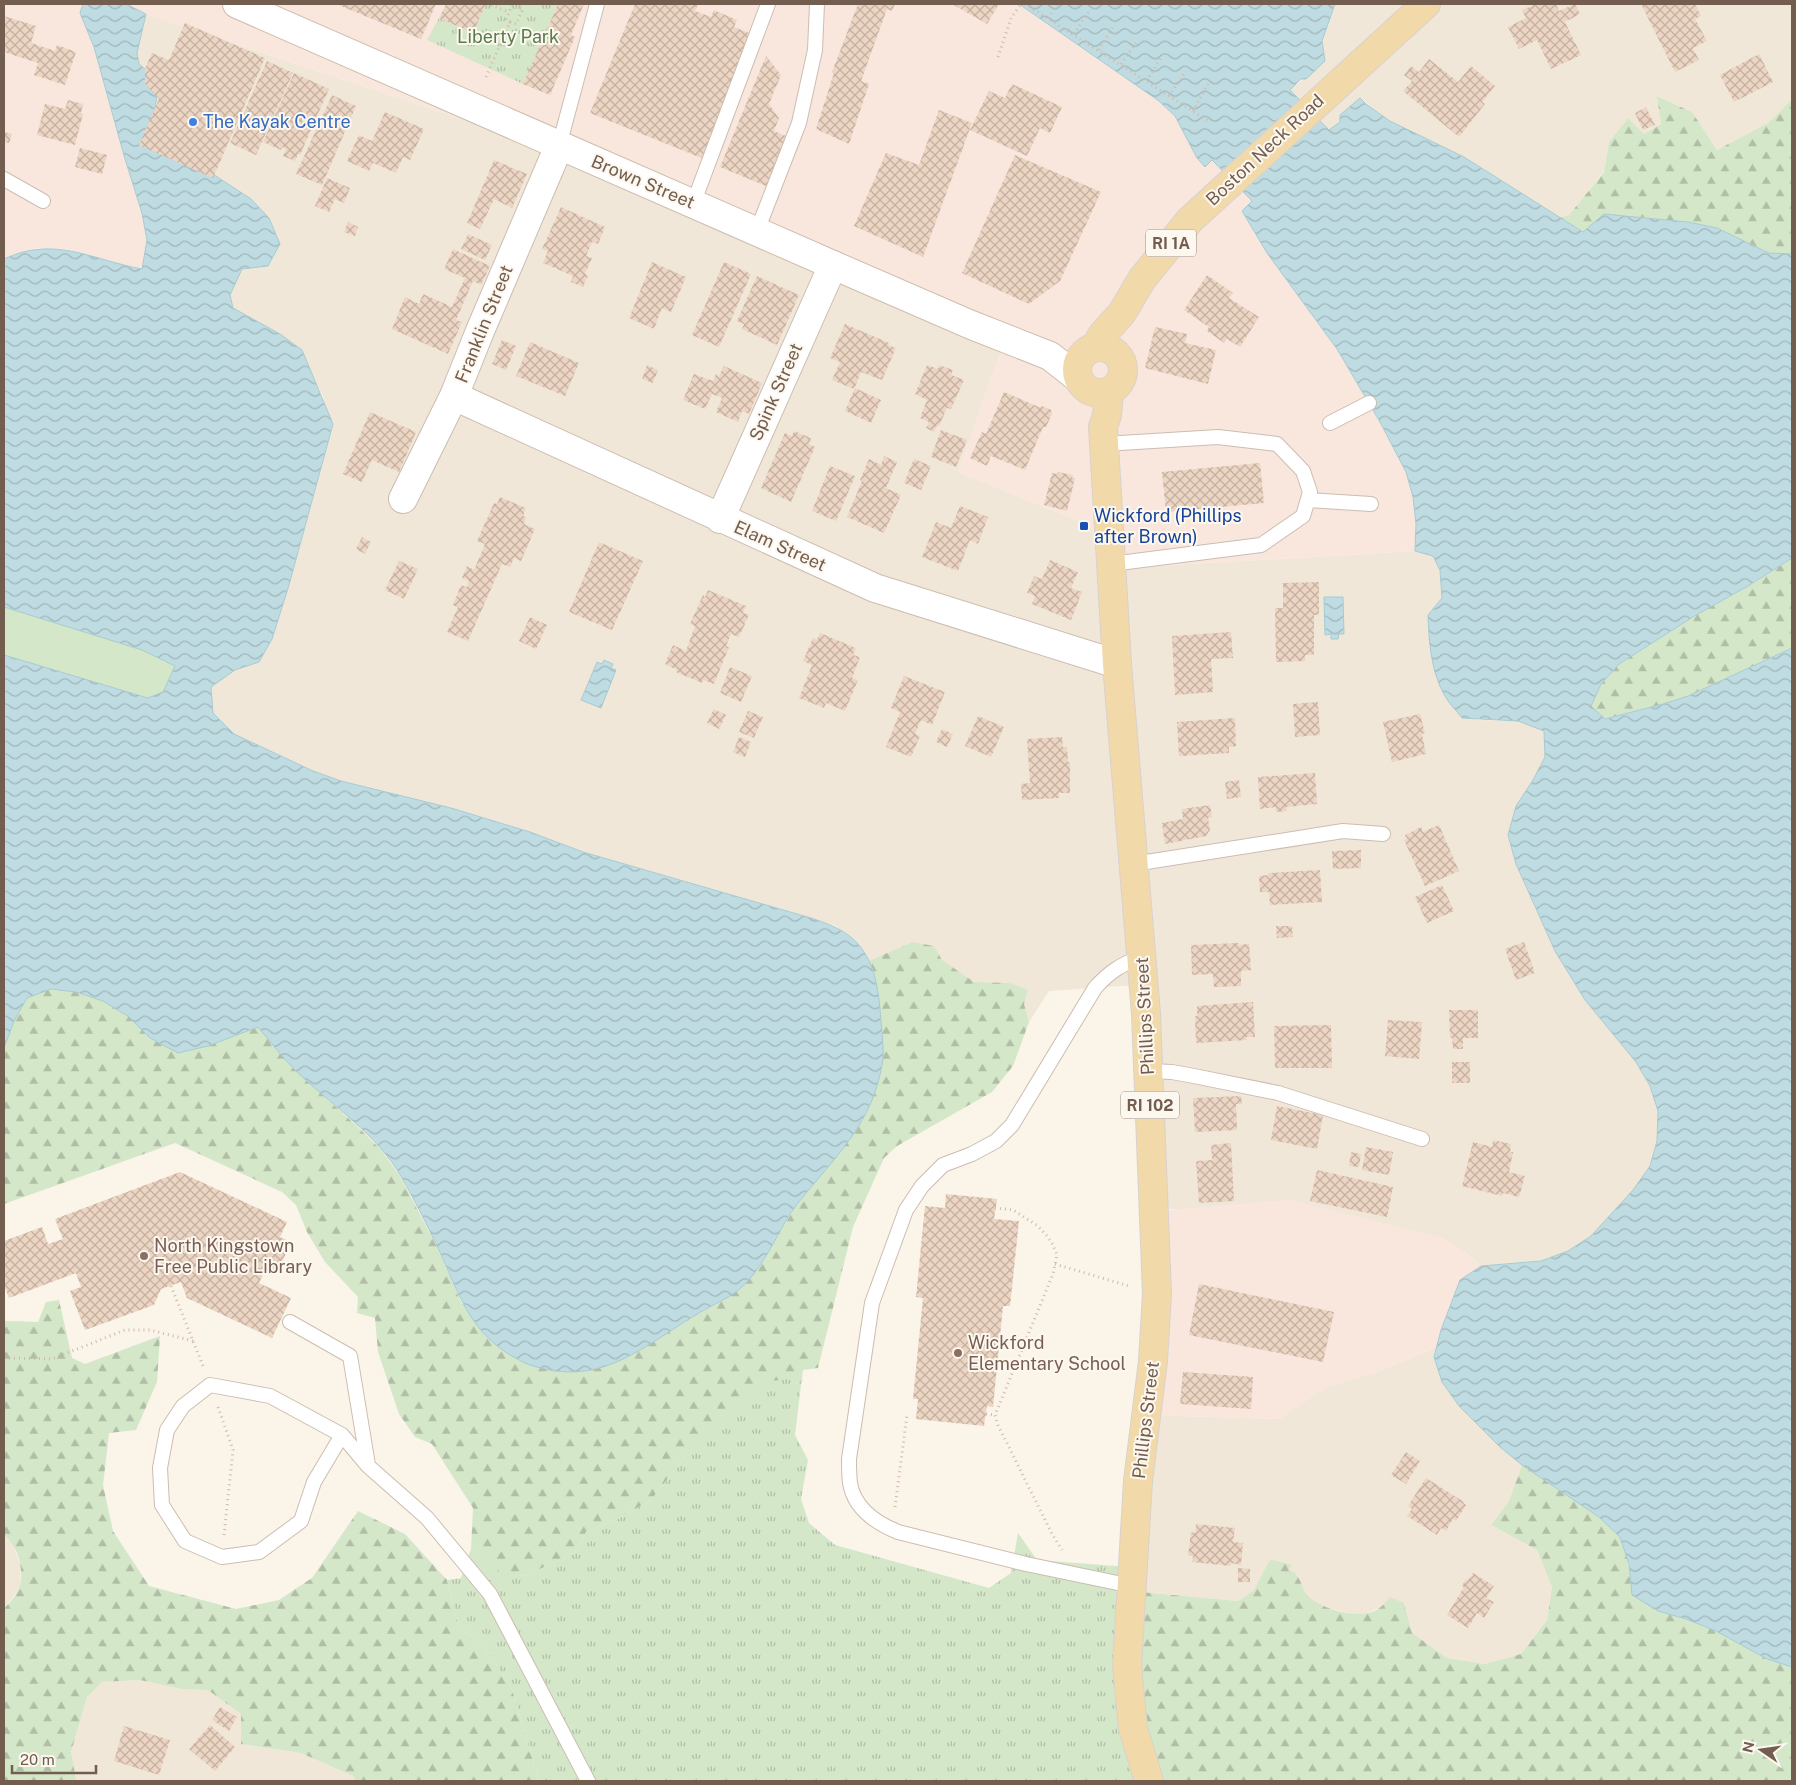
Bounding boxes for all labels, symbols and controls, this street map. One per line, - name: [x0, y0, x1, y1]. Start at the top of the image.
- park label: Liberty Park: [457, 26, 559, 47]
- street label: Boston Neck Road: [1201, 90, 1328, 210]
- place label: The Kayak Centre: [203, 111, 351, 132]
- marker: The Kayak Centre: [187, 116, 199, 128]
- street label: Brown Street: [588, 150, 698, 213]
- road number: RI 1A: [1146, 230, 1196, 256]
- street label: Franklin Street: [450, 262, 517, 386]
- street label: Spink Street: [745, 340, 806, 444]
- place label: Wickford (Phillips after Brown): [1094, 505, 1242, 547]
- street label: Elam Street: [731, 516, 830, 575]
- marker: Wickford (Phillips after Brown): [1078, 520, 1090, 532]
- street label: Phillips Street: [1131, 956, 1158, 1076]
- road number: RI 102: [1121, 1092, 1179, 1118]
- place label: North Kingstown Free Public Library: [154, 1235, 312, 1277]
- marker: North Kingstown Free Public Library: [138, 1250, 150, 1262]
- place label: Wickford Elementary School: [968, 1332, 1126, 1374]
- marker: Wickford Elementary School: [952, 1347, 964, 1359]
- street label: Phillips Street: [1128, 1360, 1163, 1480]
- north arrow: [1736, 1725, 1786, 1775]
- text: N: [1739, 1740, 1757, 1754]
- scale bar: [12, 1742, 96, 1774]
- text: 20 m: [20, 1751, 55, 1768]

